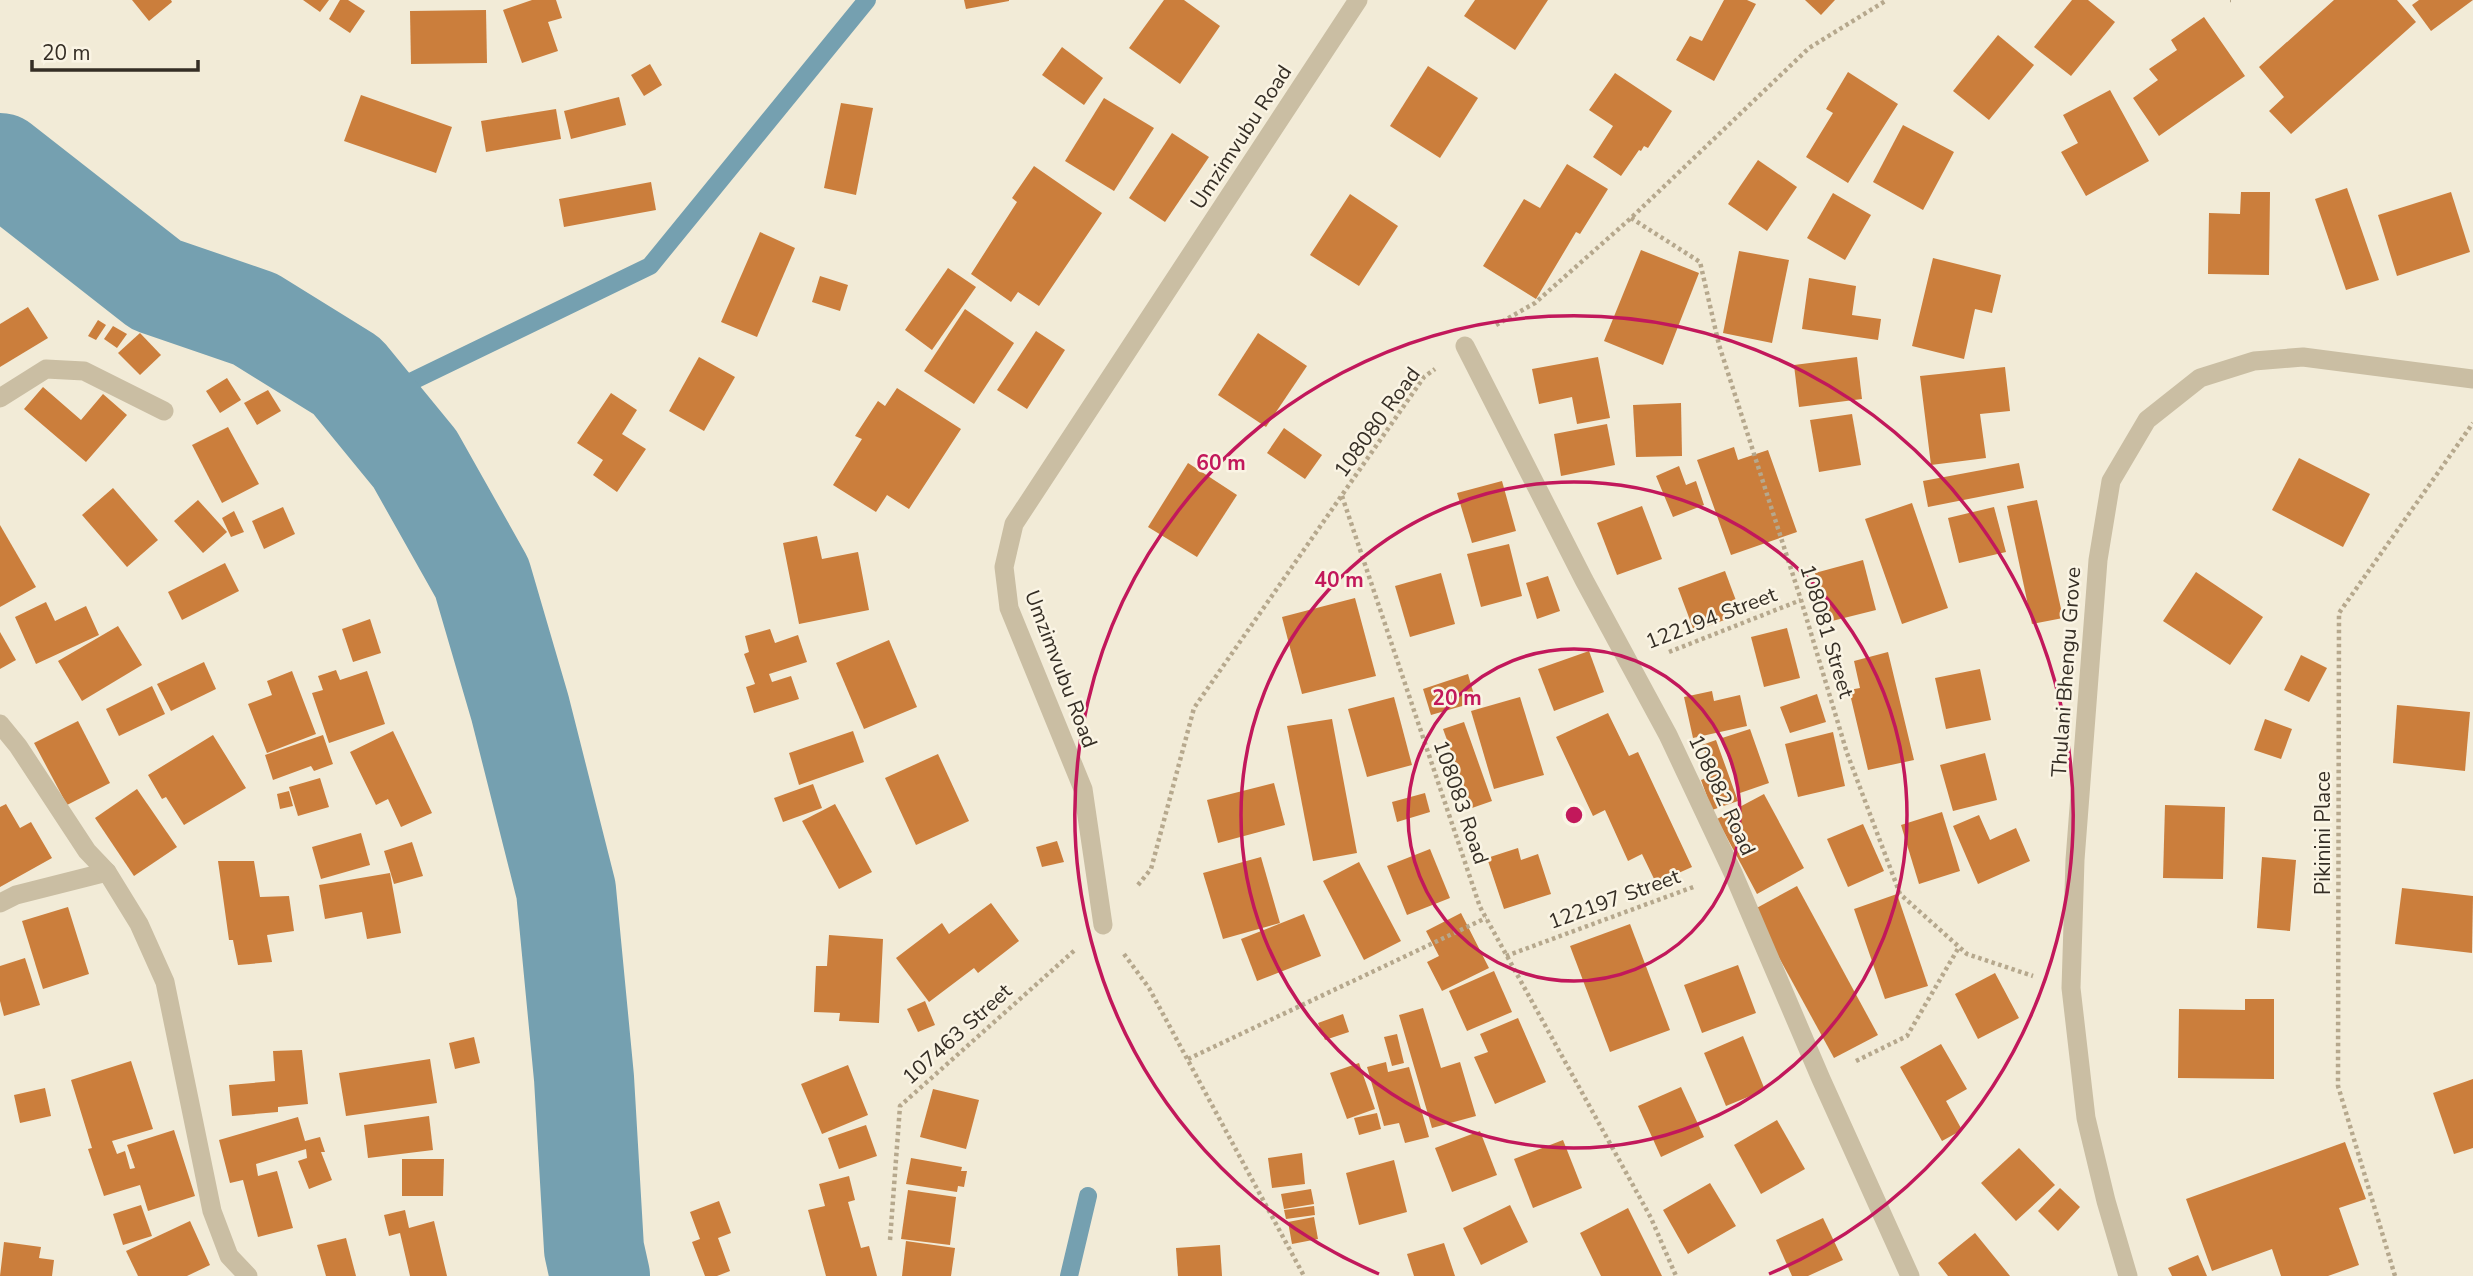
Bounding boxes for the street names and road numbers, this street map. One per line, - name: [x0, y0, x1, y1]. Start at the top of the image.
- street label: Umzimvubu Road: [1184, 60, 1298, 214]
- street label: 108080 Road: [1328, 361, 1426, 483]
- street label: 108081 Street: [1793, 561, 1861, 702]
- street label: Thulani Bhengu Grove: [2045, 566, 2087, 778]
- street label: 122194 Street: [1641, 580, 1781, 656]
- street label: Umzimvubu Road: [1018, 586, 1104, 752]
- street label: 108082 Road: [1682, 730, 1762, 860]
- street label: 108083 Road: [1427, 736, 1495, 868]
- street label: Pikinini Place: [2309, 771, 2337, 895]
- street label: 122197 Street: [1544, 862, 1684, 936]
- street label: 107463 Street: [896, 977, 1018, 1091]

